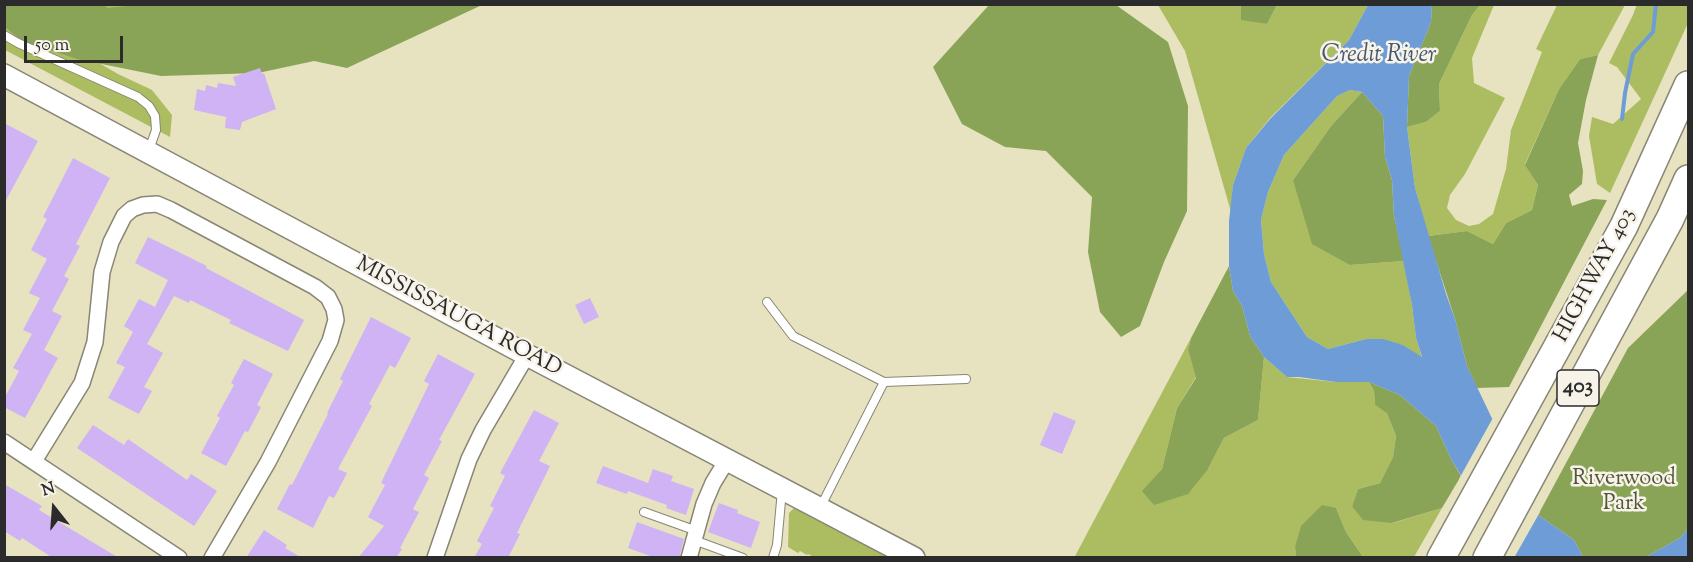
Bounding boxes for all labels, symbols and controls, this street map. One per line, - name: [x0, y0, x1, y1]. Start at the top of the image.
- scale bar: [27, 24, 126, 62]
- text: 50 m: [35, 33, 69, 59]
- water label: Credit River: [1321, 43, 1437, 71]
- street label: HIGHWAY 403: [1550, 205, 1642, 347]
- street label: MISSISSAUGA ROAD: [350, 252, 566, 384]
- road number: 403: [1557, 370, 1599, 406]
- park label: Riverwood Park: [1572, 467, 1676, 518]
- text: N: [39, 477, 58, 503]
- north arrow: [24, 478, 84, 538]

